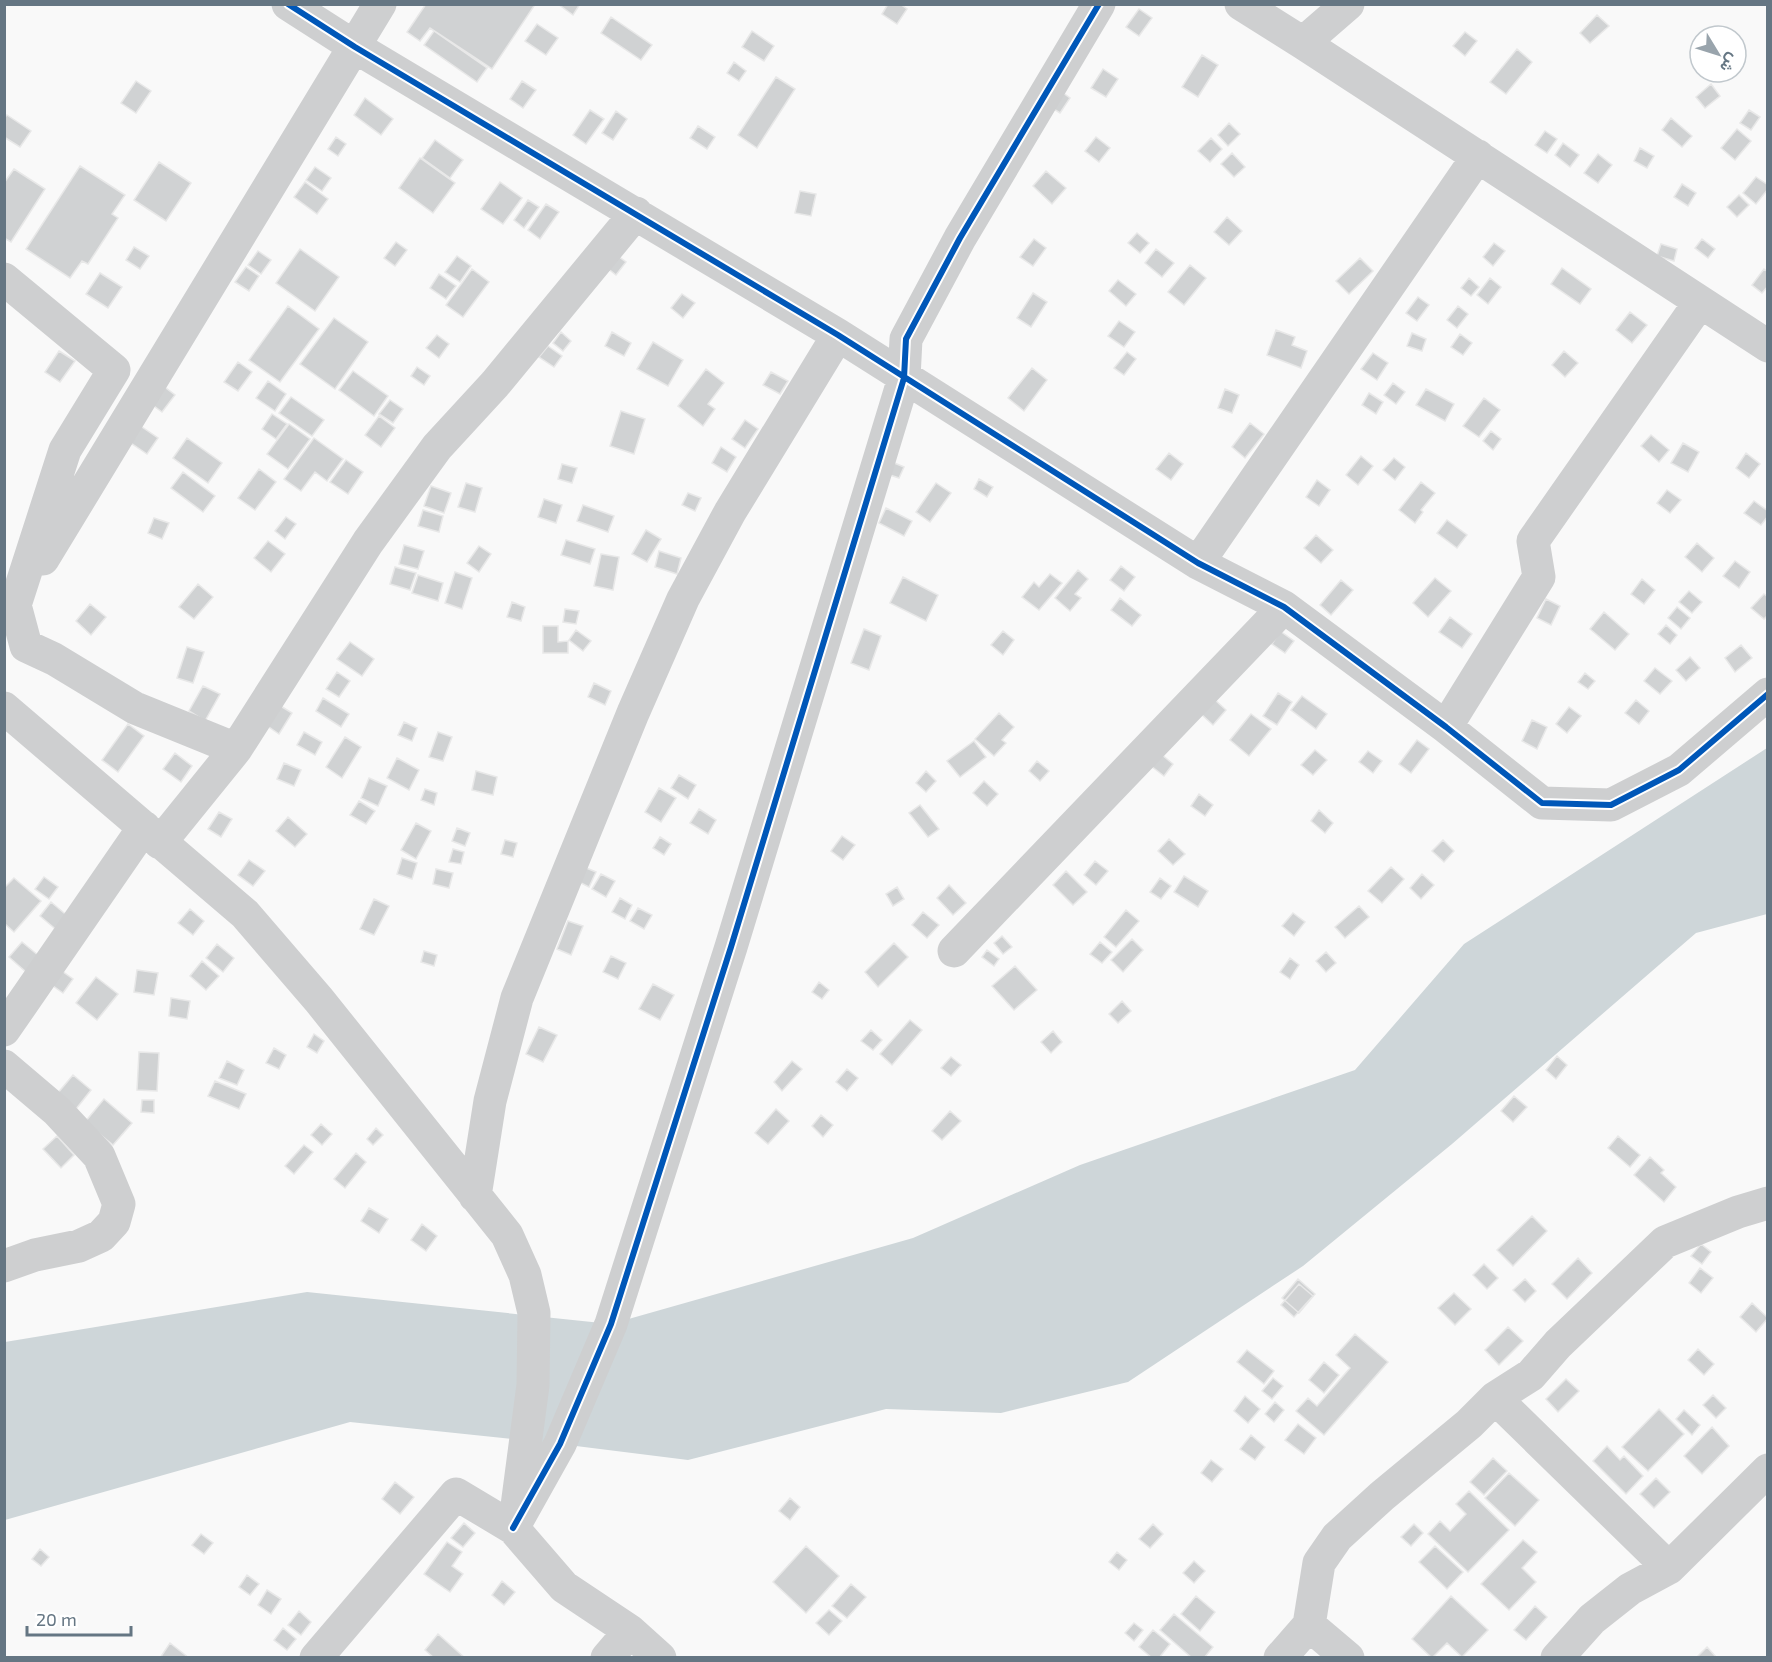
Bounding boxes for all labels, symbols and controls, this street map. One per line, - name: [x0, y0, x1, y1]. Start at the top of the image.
- north arrow: [1688, 24, 1748, 84]
- text: ش: [1716, 49, 1744, 77]
- scale bar: [27, 1599, 130, 1637]
- text: 20 m: [36, 1608, 77, 1630]

